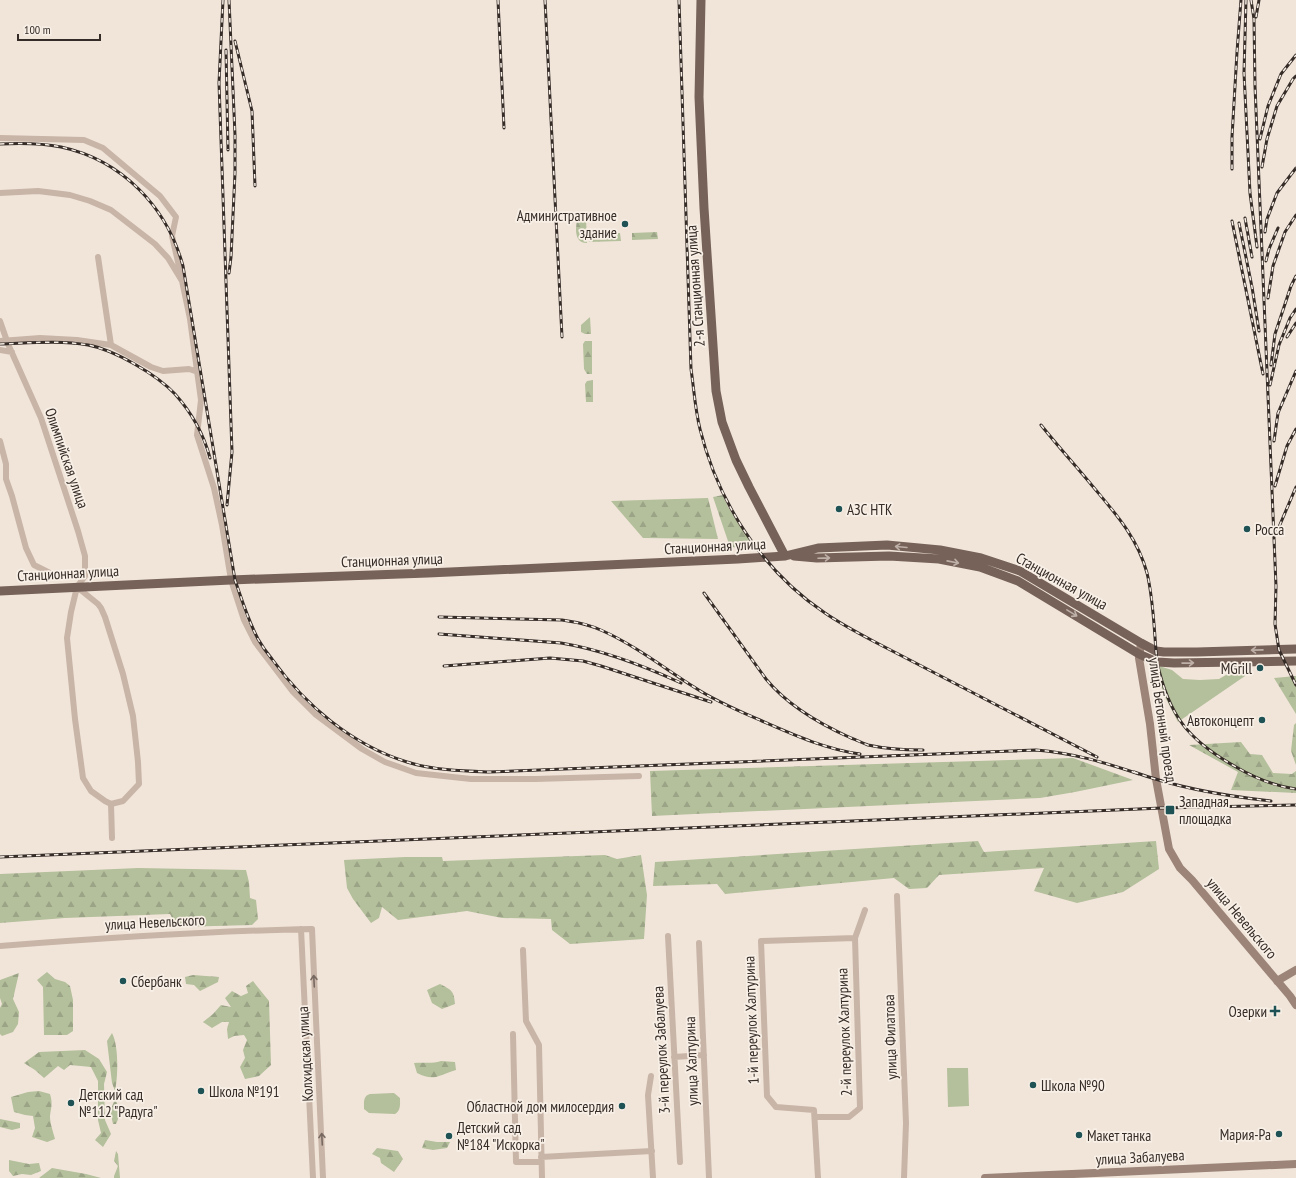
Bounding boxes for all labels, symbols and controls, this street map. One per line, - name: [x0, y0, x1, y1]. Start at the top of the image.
- scale bar: [18, 16, 100, 42]
- text: 100 m: [24, 22, 51, 37]
- place label: Административное здание: [517, 206, 617, 242]
- marker: Административное здание: [620, 219, 630, 229]
- street label: 2-я Станционная улица: [681, 225, 709, 347]
- street label: Олимпийская улица: [41, 405, 93, 511]
- place label: АЗС НТК: [847, 500, 893, 519]
- marker: АЗС НТК: [834, 504, 844, 514]
- place label: Росса: [1255, 520, 1284, 539]
- marker: Росса: [1242, 524, 1252, 534]
- street label: Станционная улица: [664, 534, 766, 558]
- one-way arrow: [895, 543, 908, 550]
- street label: Станционная улица: [1013, 548, 1111, 614]
- street label: Станционная улица: [341, 549, 443, 571]
- one-way arrow: [817, 554, 830, 562]
- one-way arrow: [946, 559, 959, 567]
- street label: Станционная улица: [17, 561, 119, 585]
- one-way arrow: [1066, 609, 1077, 617]
- one-way arrow: [1251, 646, 1264, 654]
- street label: улица Бетонный проезд: [1145, 656, 1181, 784]
- one-way arrow: [1181, 659, 1194, 667]
- place label: MGrill: [1221, 659, 1252, 678]
- marker: MGrill: [1255, 663, 1265, 673]
- place label: Автоконцепт: [1187, 711, 1254, 730]
- marker: Автоконцепт: [1257, 715, 1267, 725]
- place label: Западная площадка: [1179, 792, 1232, 828]
- marker: Западная площадка: [1164, 804, 1176, 816]
- street label: улица Невельского: [1203, 874, 1281, 962]
- street label: улица Невельского: [105, 910, 205, 934]
- street label: 1-й переулок Халтурина: [739, 955, 763, 1085]
- street label: 2-й переулок Халтурина: [832, 967, 856, 1097]
- place label: Сбербанк: [131, 972, 182, 991]
- one-way arrow: [311, 975, 318, 988]
- marker: Сбербанк: [118, 976, 128, 986]
- street label: 3-й переулок Забалуева: [648, 986, 674, 1114]
- street label: улица Филатова: [879, 994, 901, 1080]
- place label: Озерки: [1228, 1002, 1267, 1021]
- street label: Колхидская улица: [293, 1006, 317, 1102]
- marker: Озерки: [1270, 1006, 1280, 1016]
- street label: улица Халтурина: [680, 1016, 702, 1106]
- place label: Школа №90: [1041, 1076, 1105, 1095]
- marker: Школа №90: [1028, 1080, 1038, 1090]
- place label: Школа №191: [209, 1082, 280, 1101]
- place label: Детский сад №112 "Радуга": [79, 1085, 158, 1121]
- marker: Школа №191: [196, 1086, 206, 1096]
- place label: Областной дом милосердия: [467, 1097, 614, 1116]
- marker: Детский сад №112 "Радуга": [66, 1098, 76, 1108]
- marker: Областной дом милосердия: [617, 1101, 627, 1111]
- place label: Детский сад №184 "Искорка": [457, 1118, 545, 1154]
- place label: Мария-Ра: [1220, 1125, 1271, 1144]
- place label: Макет танка: [1087, 1126, 1151, 1145]
- marker: Мария-Ра: [1274, 1129, 1284, 1139]
- marker: Макет танка: [1074, 1130, 1084, 1140]
- marker: Детский сад №184 "Искорка": [444, 1131, 454, 1141]
- one-way arrow: [318, 1133, 325, 1146]
- street label: улица Забалуева: [1095, 1145, 1185, 1169]

